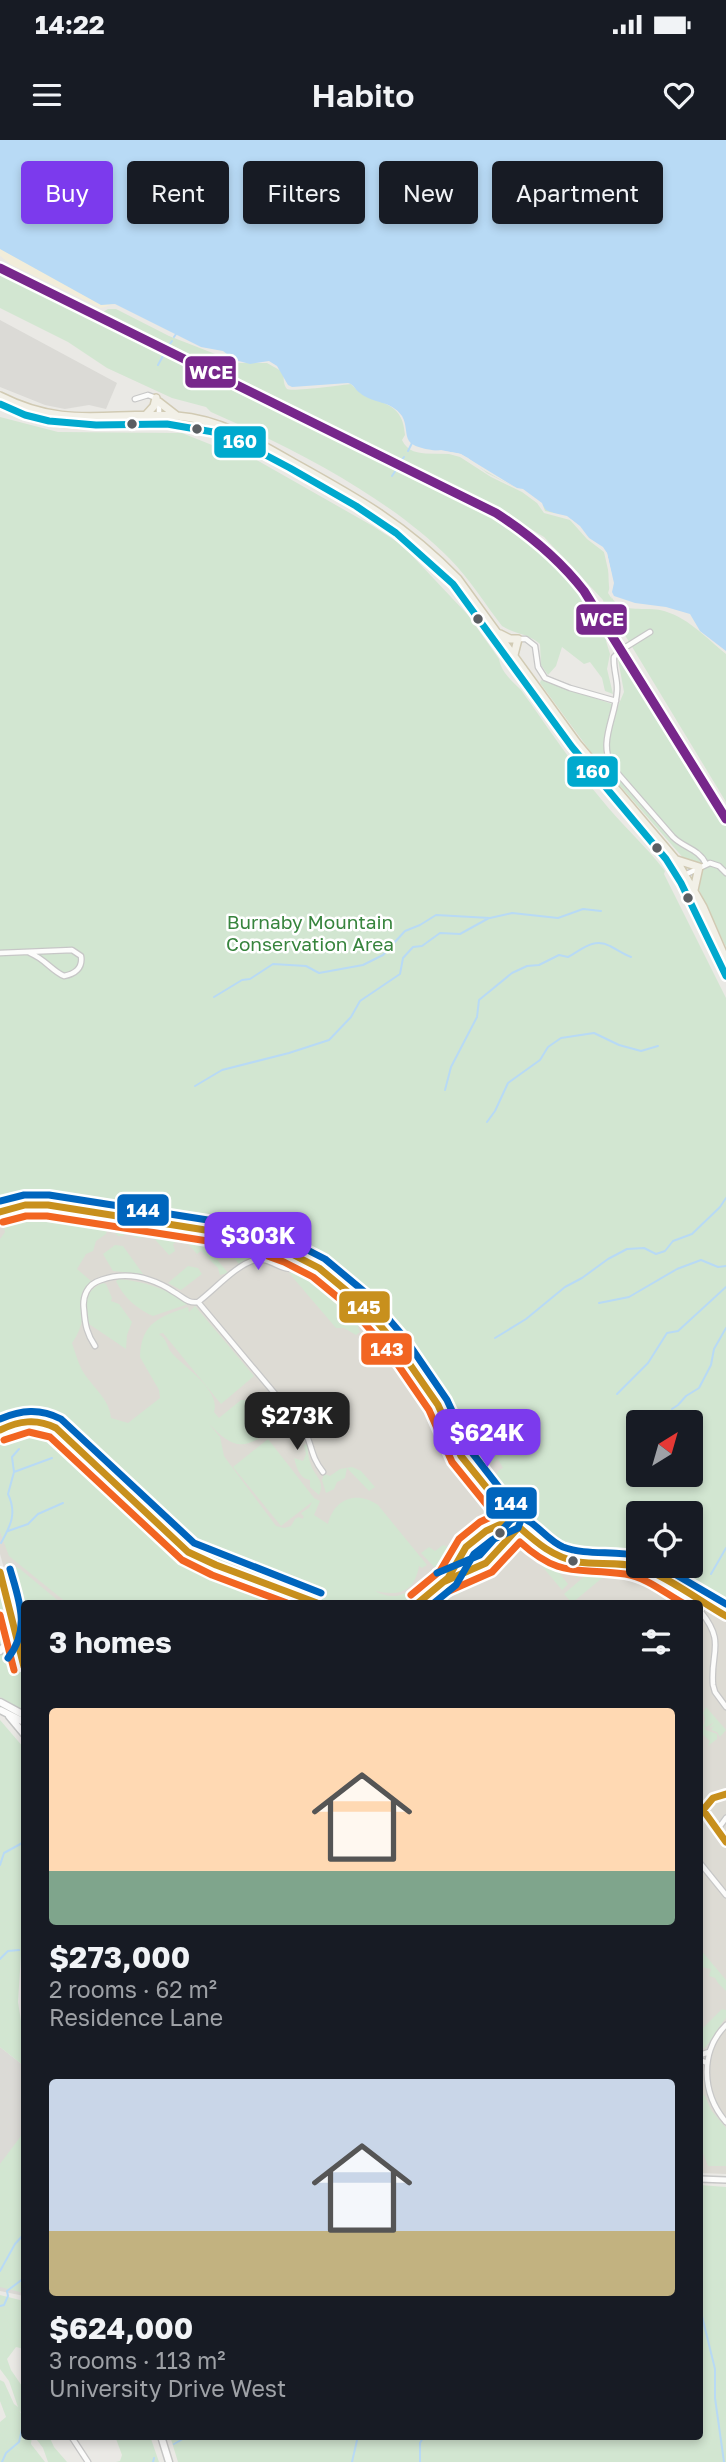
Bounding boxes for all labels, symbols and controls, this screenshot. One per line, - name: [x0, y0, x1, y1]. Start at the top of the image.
- text: 14:22: [35, 9, 105, 40]
- icon: menu: [28, 76, 66, 114]
- text: Habito: [312, 76, 414, 114]
- icon: heart: [660, 76, 698, 114]
- chip: Buy: [21, 161, 113, 224]
- chip: Rent: [127, 161, 229, 224]
- chip: Filters: [243, 161, 365, 224]
- chip: New: [379, 161, 478, 224]
- chip: Apartment: [492, 161, 663, 224]
- line badge: WCE: [184, 355, 237, 389]
- text: WCE: [189, 360, 233, 383]
- unlabelled marker: [125, 417, 139, 431]
- unlabelled marker: [190, 422, 204, 436]
- line badge: 160: [213, 425, 267, 459]
- text: 160: [223, 429, 257, 452]
- line badge: WCE: [575, 603, 628, 636]
- text: WCE: [580, 607, 624, 630]
- unlabelled marker: [471, 612, 485, 626]
- line badge: 160: [566, 755, 619, 788]
- text: 160: [576, 759, 610, 782]
- unlabelled marker: [650, 841, 664, 855]
- unlabelled marker: [681, 891, 695, 905]
- park label: Burnaby Mountain Conservation Area: [226, 910, 394, 955]
- line badge: 144: [116, 1193, 170, 1227]
- text: 144: [126, 1198, 160, 1221]
- pin: $303K: [209, 1212, 307, 1272]
- text: $303K: [220, 1221, 296, 1249]
- line badge: 145: [338, 1290, 391, 1324]
- text: 145: [347, 1295, 381, 1318]
- line badge: 143: [360, 1332, 413, 1366]
- text: 143: [370, 1337, 404, 1360]
- pin: $273K: [248, 1392, 346, 1452]
- text: $273K: [261, 1401, 333, 1429]
- pin: $624K: [438, 1410, 536, 1469]
- north arrow: [626, 1410, 704, 1488]
- map controls: [626, 1410, 703, 1578]
- text: $624K: [449, 1418, 525, 1446]
- line badge: 144: [485, 1486, 538, 1520]
- text: 144: [494, 1491, 528, 1514]
- button: locate: [626, 1501, 703, 1578]
- unlabelled marker: [493, 1526, 507, 1540]
- unlabelled marker: [566, 1554, 580, 1568]
- icon: filters: [637, 1623, 675, 1661]
- text: 3 homes: [49, 1624, 172, 1660]
- icon: home: [299, 1754, 425, 1880]
- text: $273,000: [49, 1939, 190, 1975]
- text: 2 rooms · 62 m²: [49, 1975, 217, 2003]
- text: Residence Lane: [49, 2003, 223, 2031]
- icon: home: [299, 2125, 425, 2251]
- text: $624,000: [49, 2310, 193, 2346]
- text: 3 rooms · 113 m²: [49, 2346, 226, 2374]
- text: University Drive West: [49, 2374, 286, 2402]

